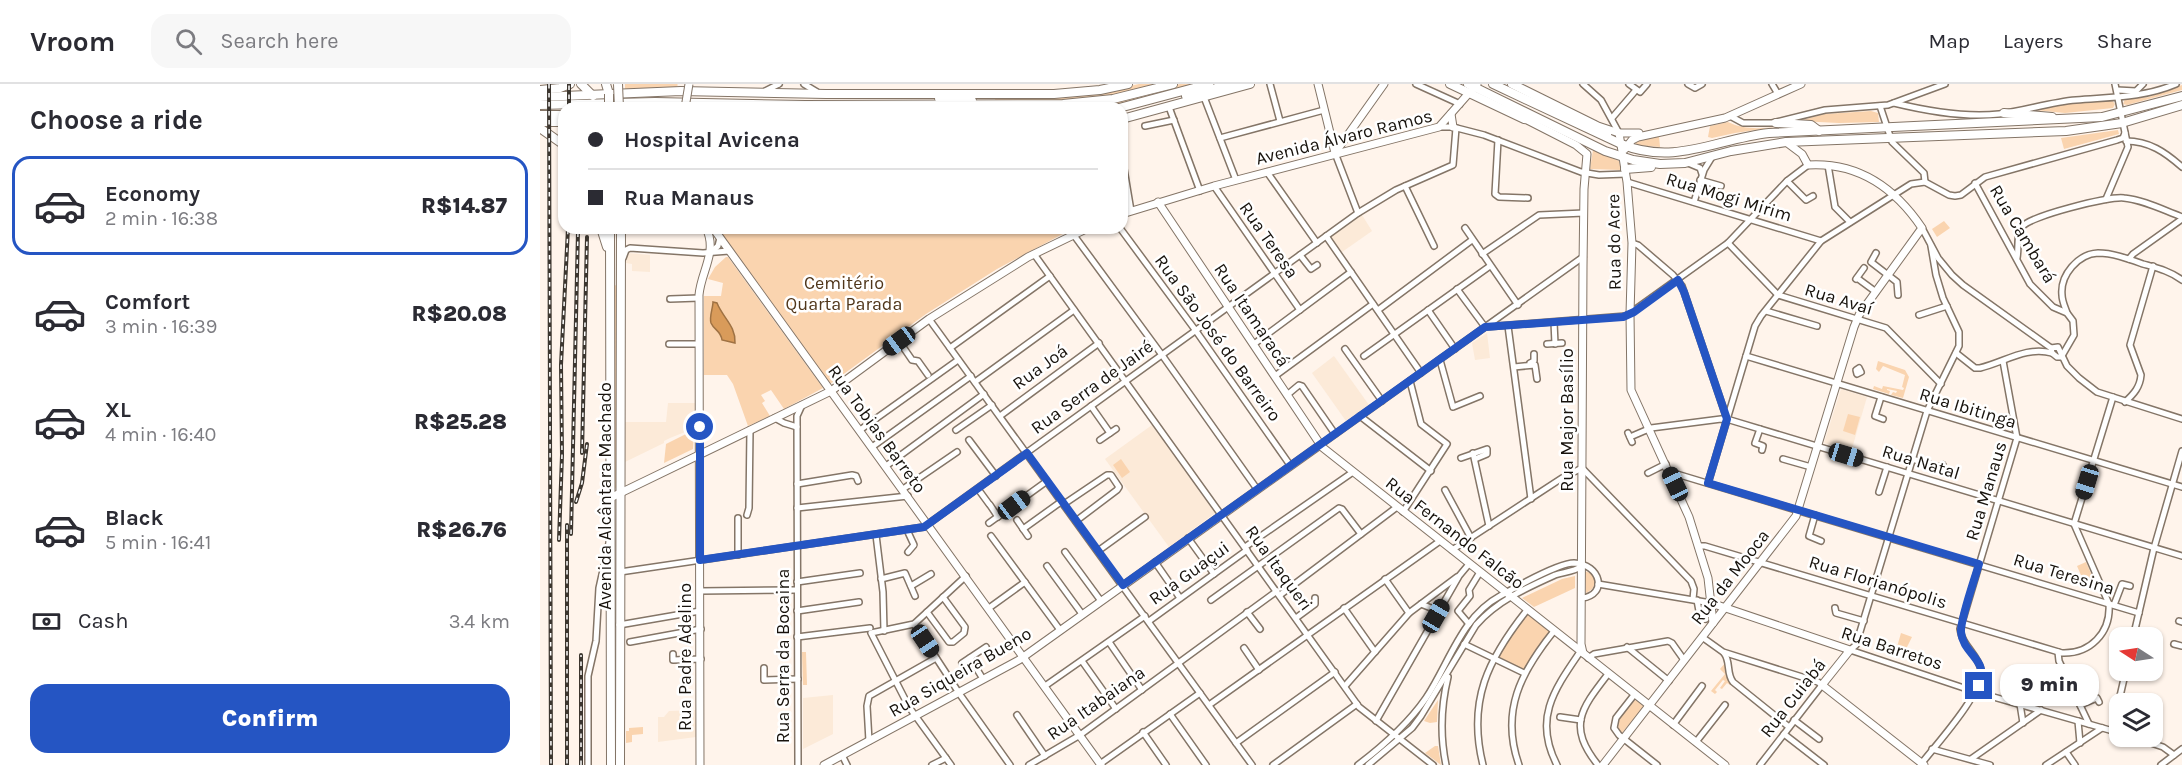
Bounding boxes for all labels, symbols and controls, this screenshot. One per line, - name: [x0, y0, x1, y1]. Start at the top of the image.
- search box: [151, 14, 571, 68]
- text: Vroom: [30, 25, 115, 58]
- icon: search: [172, 25, 205, 58]
- text: Search here: [220, 28, 339, 54]
- text: Map: [1928, 29, 1970, 53]
- text: Layers: [2003, 29, 2064, 53]
- text: Share: [2097, 29, 2152, 53]
- street label: Avenida Álvaro Ramos: [1253, 103, 1435, 170]
- text: Choose a ride: [30, 104, 203, 136]
- text: Hospital Avicena: [624, 127, 800, 153]
- street label: Rua Mogi Mirim: [1663, 167, 1795, 227]
- icon: car: [33, 179, 87, 233]
- text: Economy: [105, 181, 200, 207]
- street label: Rua Cambará: [1985, 181, 2061, 287]
- text: Rua Manaus: [624, 185, 754, 211]
- text: R$14.87: [421, 193, 507, 219]
- street label: Rua do Acre: [1602, 194, 1626, 290]
- street label: Rua Teresa: [1235, 198, 1303, 282]
- text: 2 min · 16:38: [105, 207, 218, 230]
- street label: Rua São José do Barreiro: [1150, 250, 1286, 426]
- street label: Rua Itamaracá: [1209, 259, 1295, 371]
- park label: Cemitério Quarta Parada: [786, 272, 902, 315]
- street label: Rua Avaí: [1802, 278, 1876, 320]
- icon: car: [33, 287, 87, 341]
- text: Comfort: [105, 289, 190, 315]
- text: R$20.08: [412, 301, 507, 327]
- text: 3 min · 16:39: [105, 315, 217, 338]
- car: [879, 323, 919, 359]
- street label: Rua Serra de Jairé: [1027, 335, 1157, 439]
- street label: Rua Joá: [1008, 340, 1072, 394]
- street label: Rua Major Basílio: [1556, 348, 1578, 492]
- street label: Rua Tobias Barreto: [823, 361, 931, 497]
- street label: Avenida Alcântara Machado: [594, 382, 616, 610]
- street label: Rua Ibitinga: [1917, 383, 2019, 433]
- icon: car: [33, 395, 87, 449]
- text: XL: [105, 397, 131, 423]
- text: R$25.28: [414, 409, 507, 435]
- route start: [686, 413, 713, 440]
- text: 4 min · 16:40: [105, 423, 216, 446]
- street label: Rua Manaus: [1961, 439, 2011, 543]
- street label: Rua Natal: [1880, 440, 1962, 484]
- car: [1826, 441, 1866, 469]
- car: [2073, 462, 2101, 502]
- car: [1659, 464, 1691, 504]
- street label: Rua Fernando Falcão: [1381, 472, 1529, 594]
- car: [994, 487, 1034, 523]
- icon: car: [33, 503, 87, 557]
- text: Black: [105, 505, 164, 531]
- text: R$26.76: [416, 517, 507, 543]
- street label: Rua Itaqueri: [1241, 521, 1317, 615]
- street label: Rua da Mooca: [1686, 525, 1774, 629]
- text: 5 min · 16:41: [105, 531, 211, 554]
- street label: Rua Guaçui: [1144, 536, 1234, 610]
- street label: Rua Teresina: [2011, 548, 2117, 600]
- street label: Rua Florianópolis: [1806, 551, 1950, 613]
- street label: Rua Serra da Bocaina: [772, 569, 794, 743]
- street label: Rua Padre Adelino: [674, 583, 696, 731]
- car: [1419, 596, 1453, 636]
- icon: cash: [30, 605, 63, 638]
- text: Cash: [78, 608, 128, 634]
- text: 3.4 km: [449, 610, 510, 633]
- car: [907, 621, 943, 661]
- street label: Rua Barretos: [1838, 621, 1946, 675]
- street label: Rua Siqueira Bueno: [885, 622, 1035, 722]
- north arrow: [2109, 627, 2163, 681]
- map controls: [2109, 627, 2163, 747]
- street label: Rua Cuiabá: [1755, 654, 1831, 742]
- street label: Rua Itabaiana: [1043, 661, 1149, 745]
- callout: 9 min: [2000, 665, 2099, 707]
- route end: [1965, 672, 1992, 699]
- text: 9 min: [2021, 673, 2078, 696]
- button: Confirm: [30, 684, 510, 753]
- button: layers: [2109, 693, 2163, 747]

